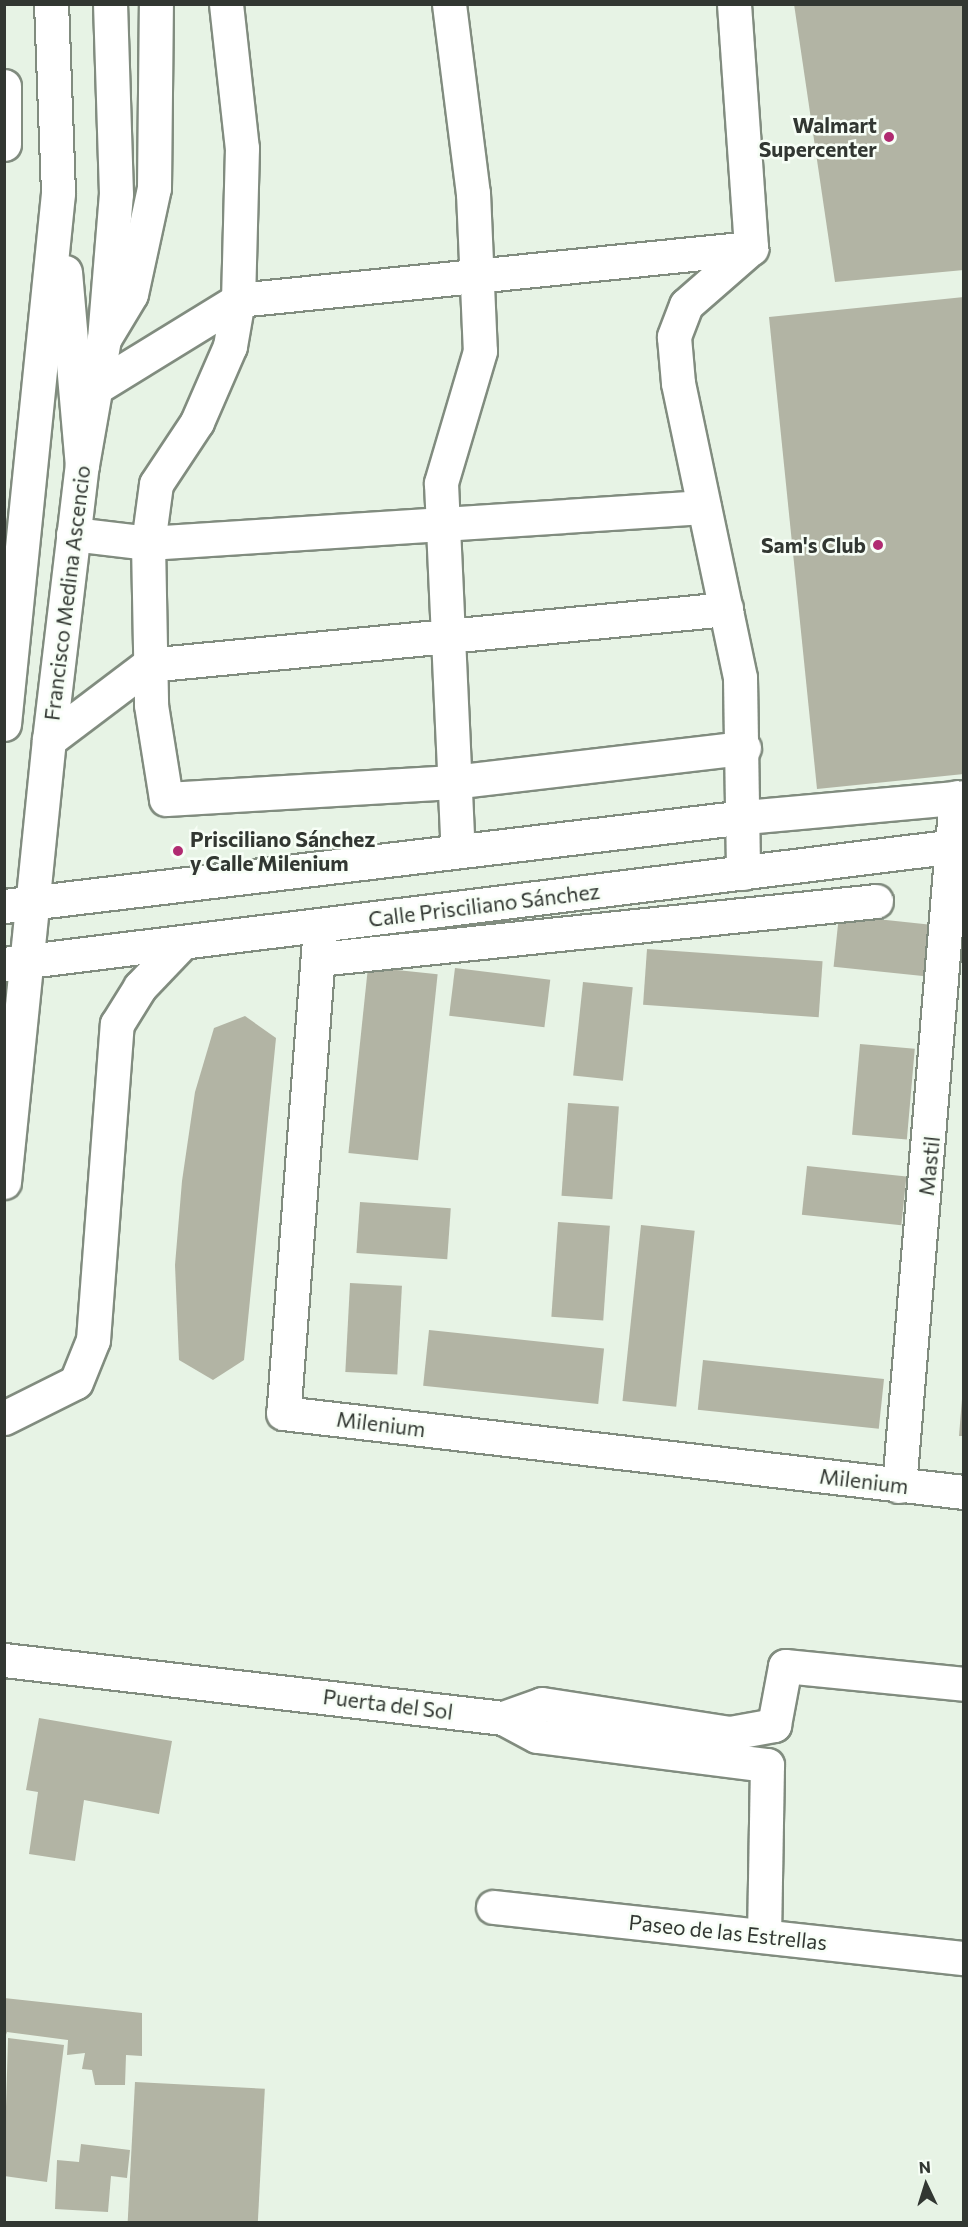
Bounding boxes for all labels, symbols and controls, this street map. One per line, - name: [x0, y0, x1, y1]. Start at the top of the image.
- place label: Walmart Supercenter: [759, 112, 877, 162]
- marker: Walmart Supercenter: [882, 130, 896, 144]
- street label: Francisco Medina Ascencio: [39, 464, 95, 722]
- place label: Sam's Club: [761, 532, 866, 558]
- marker: Sam's Club: [871, 538, 885, 552]
- place label: Prisciliano Sánchez y Calle Milenium: [190, 826, 375, 876]
- marker: Prisciliano Sánchez y Calle Milenium: [171, 844, 185, 858]
- street label: Calle Prisciliano Sánchez: [367, 878, 601, 932]
- street label: Mastil: [913, 1135, 945, 1197]
- street label: Milenium: [335, 1406, 427, 1442]
- street label: Milenium: [818, 1463, 910, 1499]
- street label: Puerta del Sol: [322, 1684, 454, 1724]
- street label: Paseo de las Estrellas: [628, 1909, 828, 1955]
- north arrow: [896, 2155, 956, 2215]
- text: N: [918, 2157, 931, 2176]

